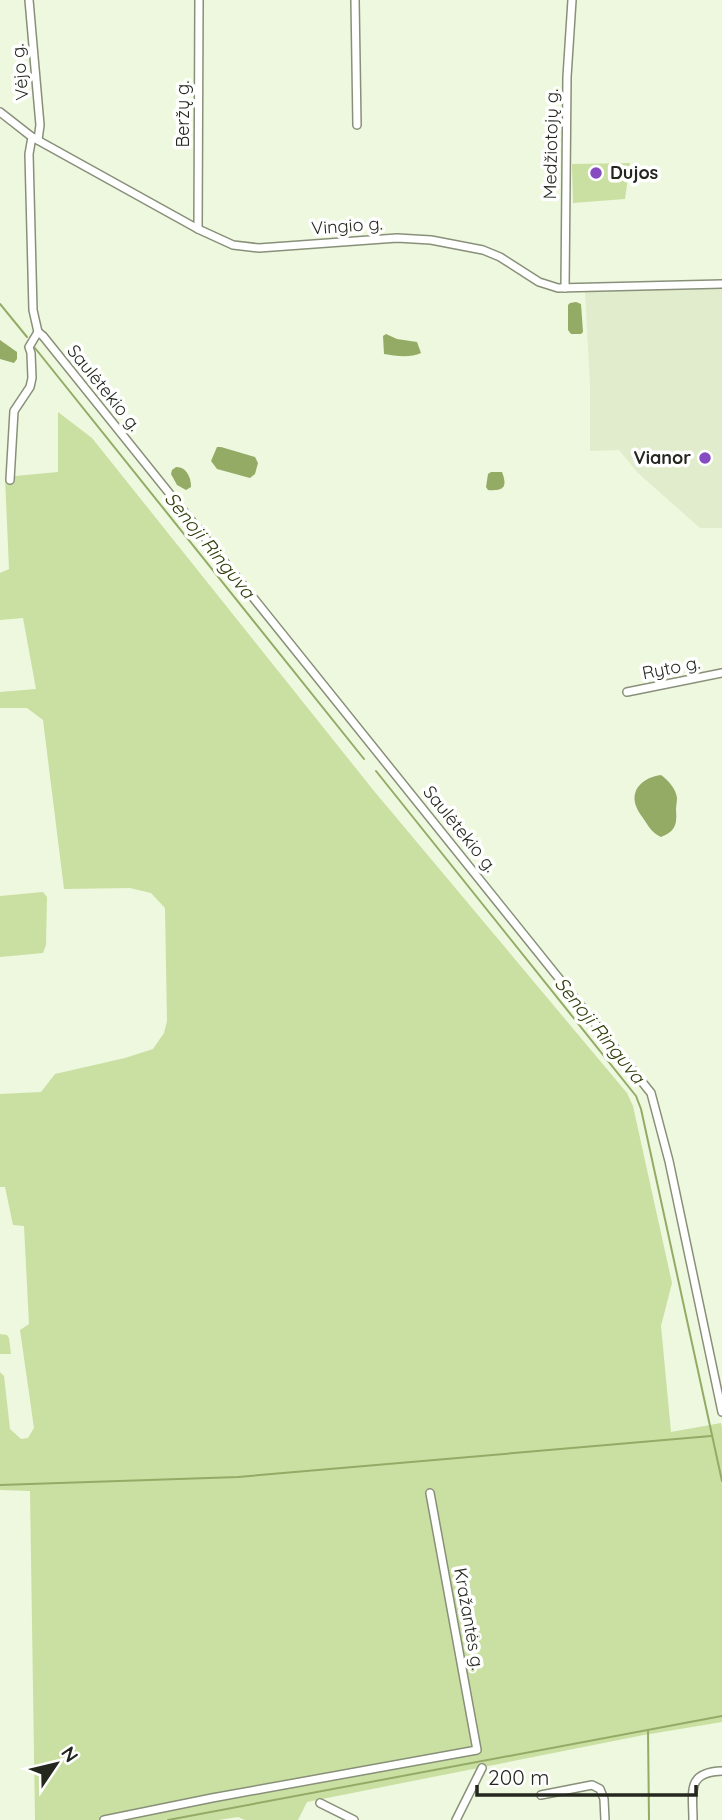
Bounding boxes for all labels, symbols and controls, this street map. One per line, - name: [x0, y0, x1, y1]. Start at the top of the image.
- street label: Vėjo g.: [6, 43, 33, 101]
- street label: Beržų g.: [171, 80, 194, 148]
- street label: Medžiotojų g.: [538, 88, 563, 200]
- place label: Dujos: [610, 161, 659, 184]
- marker: Dujos: [588, 165, 604, 181]
- street label: Vingio g.: [310, 212, 383, 239]
- street label: Saulėtekio g.: [62, 340, 146, 436]
- place label: Vianor: [633, 446, 691, 469]
- marker: Vianor: [697, 450, 713, 466]
- water label: Senoji Ringuva: [160, 487, 261, 604]
- street label: Ryto g.: [640, 651, 702, 684]
- street label: Saulėtekio g.: [418, 781, 502, 877]
- water label: Senoji Ringuva: [550, 972, 651, 1089]
- street label: Kražantės g.: [449, 1566, 490, 1672]
- north arrow: [21, 1729, 91, 1799]
- text: N: [56, 1742, 84, 1767]
- scale bar: [477, 1754, 696, 1798]
- text: 200 m: [488, 1764, 550, 1790]

